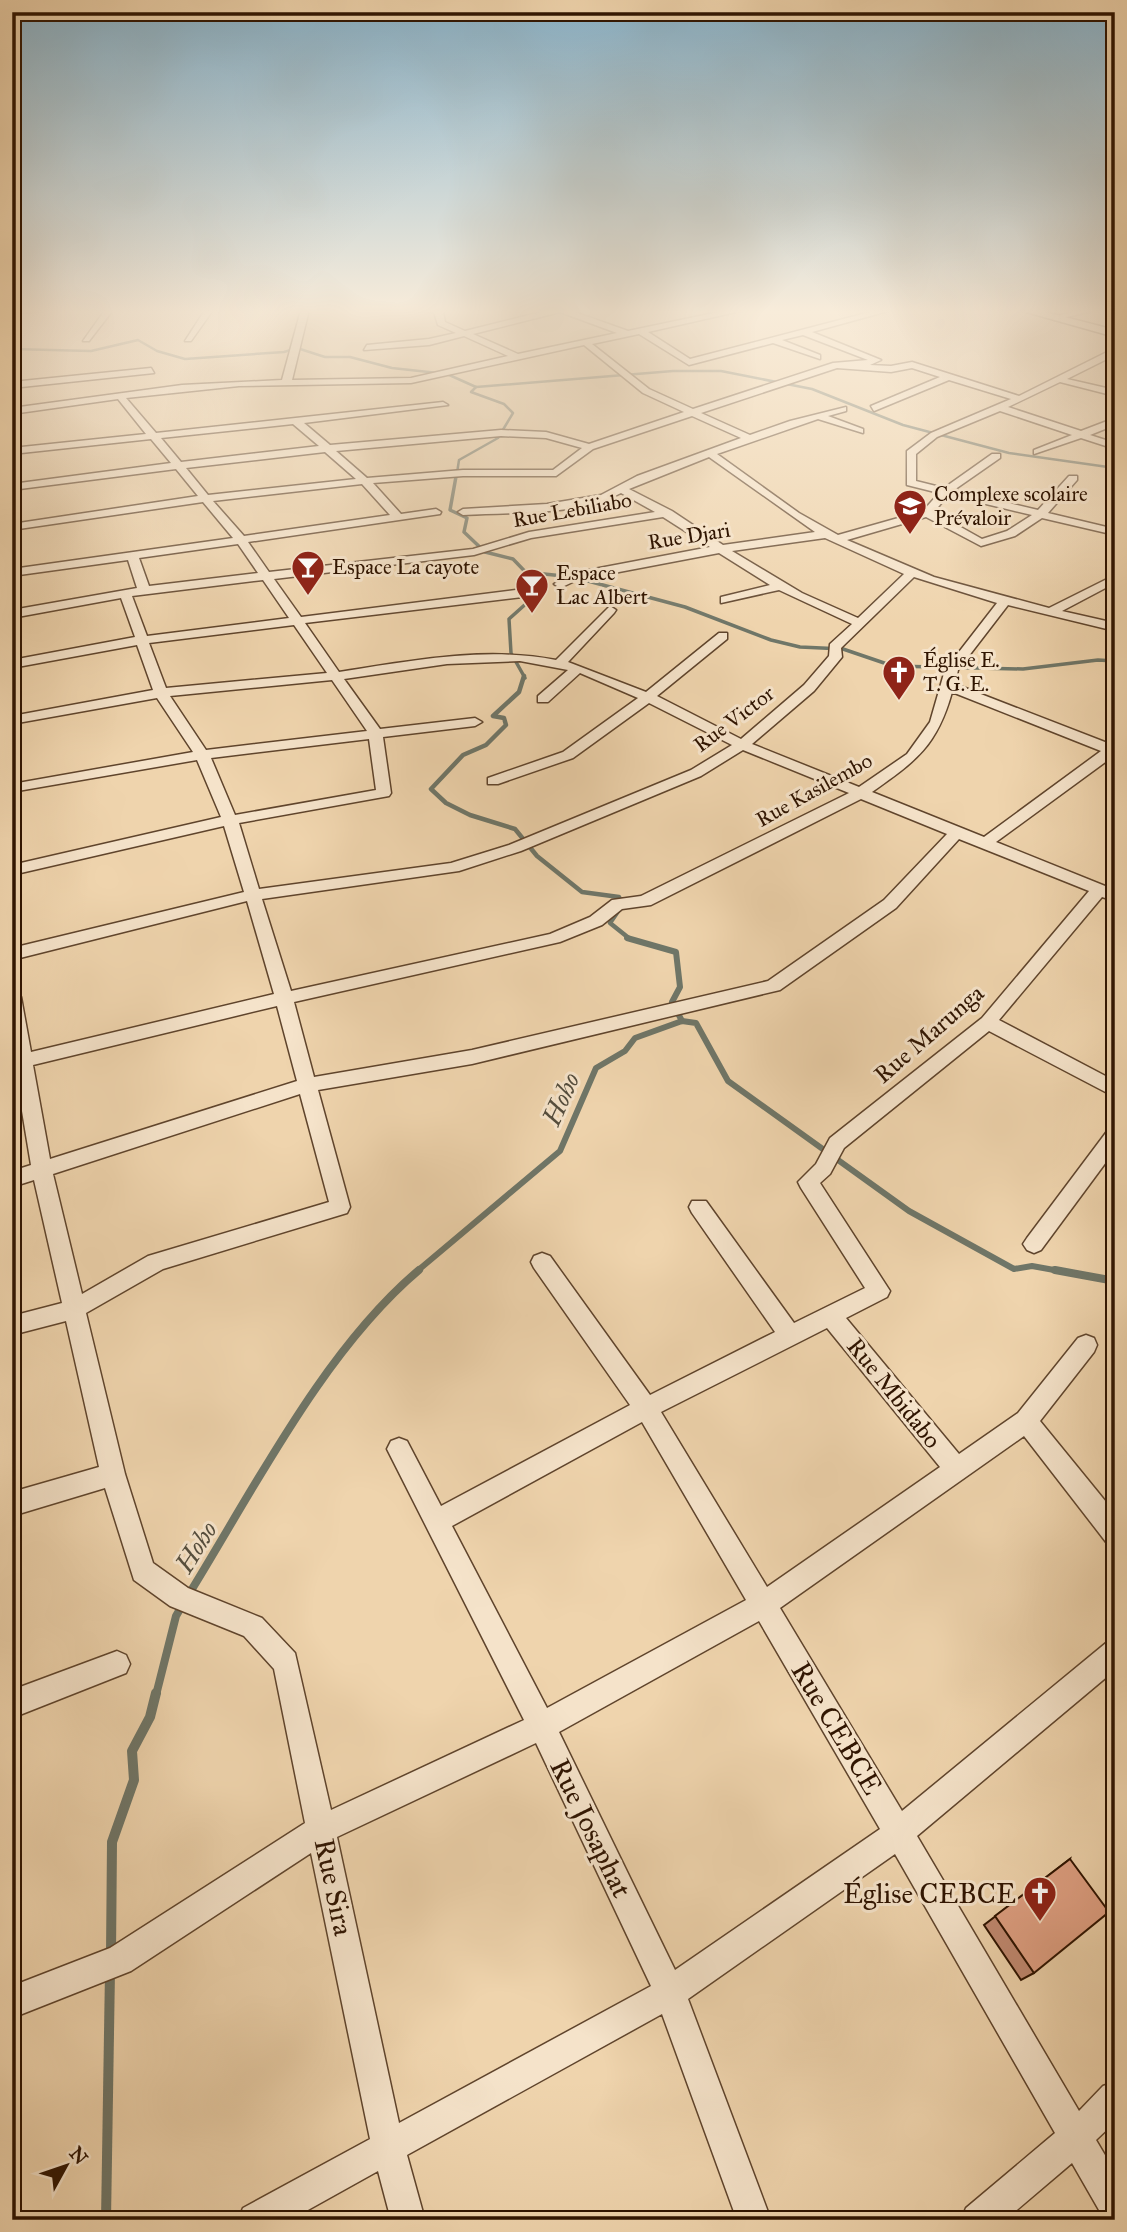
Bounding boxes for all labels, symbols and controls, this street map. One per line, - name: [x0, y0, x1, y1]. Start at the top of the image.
- place label: Complexe scolaire Prévaloir: [934, 481, 1088, 531]
- street label: Rue Lebiliabo: [510, 487, 634, 533]
- school or university icon: Complexe scolaire Prévaloir: [891, 487, 929, 536]
- street label: Rue Djari: [646, 517, 732, 555]
- bar icon: Espace La cayote: [289, 548, 327, 597]
- place label: Espace La cayote: [332, 554, 479, 580]
- place label: Espace Lac Albert: [556, 560, 648, 610]
- bar icon: Espace Lac Albert: [513, 566, 551, 615]
- place label: Église E. T. G. E.: [923, 646, 1000, 697]
- church icon: Église E. T. G. E.: [880, 653, 918, 702]
- street label: Rue Victor: [689, 680, 780, 758]
- street label: Rue Kasilembo: [751, 747, 877, 833]
- street label: Rue Marunga: [868, 978, 991, 1090]
- water label: Hoho: [535, 1067, 587, 1131]
- street label: Rue Mbidabo: [840, 1332, 948, 1454]
- water label: Hoho: [167, 1515, 224, 1580]
- street label: Rue CEBCE: [784, 1655, 890, 1801]
- street label: Rue Josaphat: [542, 1753, 640, 1903]
- street label: Rue Sira: [307, 1835, 361, 1939]
- church icon: Église CEBCE: [1021, 1874, 1059, 1923]
- place label: Église CEBCE: [843, 1876, 1016, 1911]
- north arrow: [32, 2130, 102, 2200]
- text: N: [65, 2142, 93, 2169]

